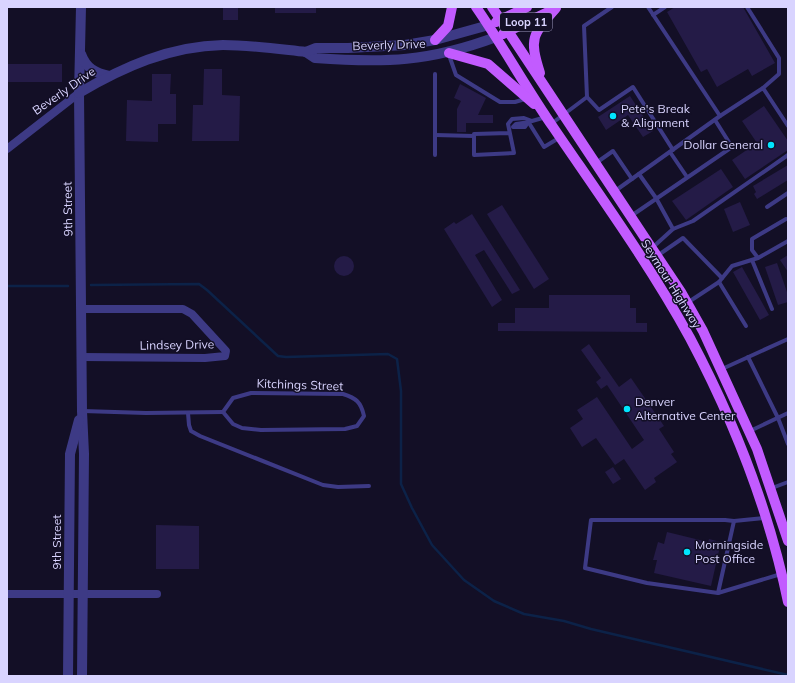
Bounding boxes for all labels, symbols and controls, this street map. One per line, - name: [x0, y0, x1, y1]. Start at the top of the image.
- road number: Loop 11: [500, 13, 552, 31]
- street label: Beverly Drive: [352, 36, 426, 53]
- street label: Beverly Drive: [29, 63, 98, 118]
- place label: Pete's Break & Alignment: [621, 101, 691, 130]
- marker: Pete's Break & Alignment: [608, 111, 618, 121]
- place label: Dollar General: [684, 137, 763, 152]
- marker: Dollar General: [766, 140, 776, 150]
- street label: 9th Street: [60, 182, 75, 237]
- street label: Seymour Highway: [638, 236, 705, 332]
- street label: Lindsey Drive: [140, 336, 214, 353]
- street label: Kitchings Street: [256, 375, 344, 394]
- place label: Denver Alternative Center: [635, 394, 736, 423]
- marker: Denver Alternative Center: [622, 404, 632, 414]
- street label: 9th Street: [49, 515, 64, 569]
- place label: Morningside Post Office: [695, 537, 763, 566]
- marker: Morningside Post Office: [682, 547, 692, 557]

